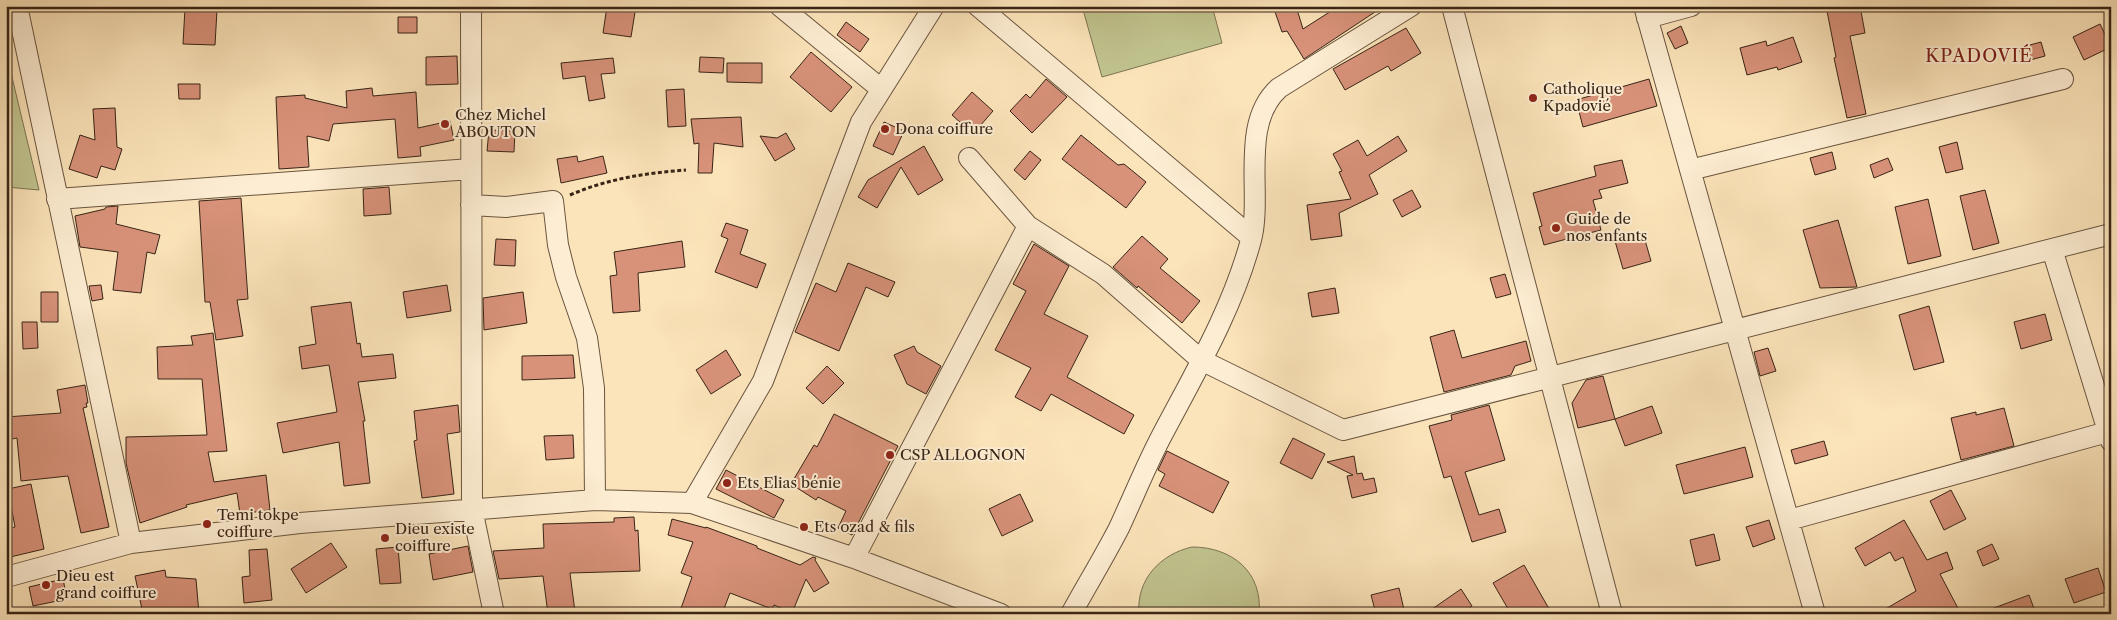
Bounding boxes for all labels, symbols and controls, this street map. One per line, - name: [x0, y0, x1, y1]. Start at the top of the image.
- district label: KPADOVIÉ: [1925, 44, 2033, 67]
- place label: Catholique Kpadovié: [1543, 79, 1622, 115]
- marker: Catholique Kpadovié: [1527, 92, 1539, 104]
- place label: Chez Michel ABOUTON: [454, 105, 546, 141]
- marker: Chez Michel ABOUTON: [439, 118, 451, 130]
- place label: Dona coiffure: [895, 119, 993, 138]
- marker: Dona coiffure: [879, 123, 891, 135]
- place label: Guide de nos enfants: [1566, 209, 1647, 245]
- marker: Guide de nos enfants: [1550, 222, 1562, 234]
- place label: CSP ALLOGNON: [900, 445, 1026, 464]
- marker: CSP ALLOGNON: [884, 449, 896, 461]
- place label: Ets Elias bénie: [737, 473, 841, 492]
- marker: Ets Elias bénie: [721, 477, 733, 489]
- place label: Temi tokpe coiffure: [217, 505, 299, 541]
- place label: Ets ozad & fils: [814, 517, 915, 536]
- marker: Temi tokpe coiffure: [201, 518, 213, 530]
- place label: Dieu existe coiffure: [395, 519, 475, 555]
- marker: Ets ozad & fils: [798, 521, 810, 533]
- marker: Dieu existe coiffure: [379, 532, 391, 544]
- place label: Dieu est grand coiffure: [56, 566, 156, 602]
- marker: Dieu est grand coiffure: [40, 579, 52, 591]

